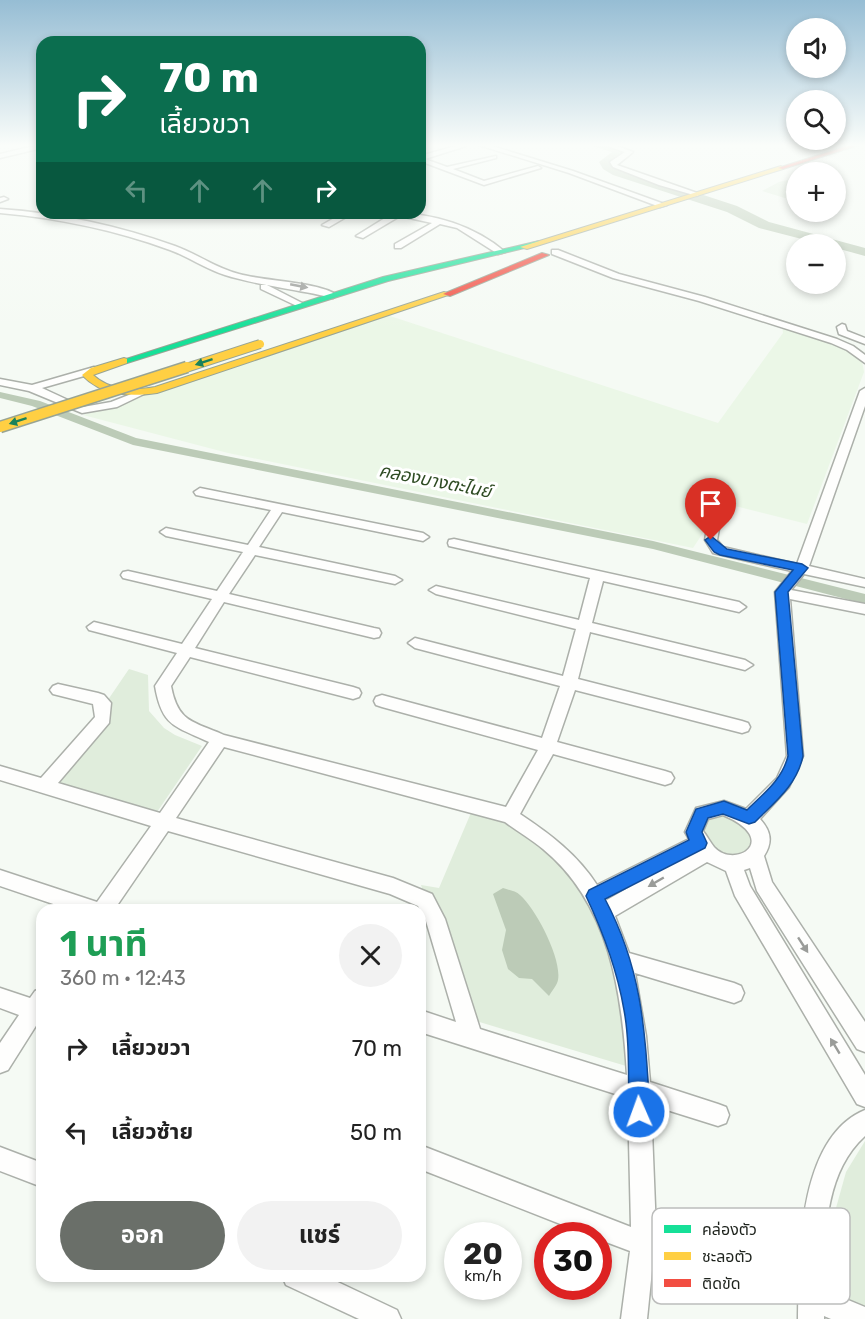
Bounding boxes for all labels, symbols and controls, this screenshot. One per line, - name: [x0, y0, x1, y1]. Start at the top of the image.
- map controls: [786, 18, 846, 294]
- button: sound: [786, 18, 846, 78]
- text: 70 m: [159, 53, 259, 103]
- icon: right: [60, 60, 138, 138]
- button: search: [786, 90, 846, 150]
- text: เลี้ยวขวา: [159, 108, 250, 140]
- button: +: [786, 162, 846, 222]
- icon: left: [120, 174, 153, 207]
- icon: ahead: [183, 174, 216, 207]
- icon: ahead: [246, 174, 279, 207]
- icon: right: [309, 174, 342, 207]
- button: −: [786, 234, 846, 294]
- one-way arrow: [289, 282, 308, 291]
- one-way arrow: [195, 357, 213, 367]
- one-way arrow: [9, 417, 27, 426]
- water label: คลองบางตะไนย์: [377, 459, 496, 503]
- pin: [685, 478, 736, 540]
- icon: arrive: [694, 487, 727, 520]
- one-way arrow: [648, 877, 664, 888]
- text: 1 นาที: [60, 922, 148, 965]
- button: close: [339, 924, 402, 987]
- one-way arrow: [798, 937, 809, 953]
- text: 360 m · 12:43: [60, 966, 186, 990]
- icon: right: [60, 1032, 93, 1065]
- text: เลี้ยวขวา: [111, 1034, 191, 1061]
- text: 70 m: [352, 1035, 402, 1062]
- one-way arrow: [830, 1038, 841, 1054]
- position arrow: [607, 1080, 671, 1144]
- icon: left: [60, 1116, 93, 1149]
- text: เลี้ยวซ้าย: [111, 1118, 193, 1145]
- text: 50 m: [350, 1119, 402, 1146]
- button: ออก: [60, 1201, 225, 1270]
- button: แชร์: [237, 1201, 402, 1270]
- legend: [652, 1208, 850, 1304]
- text: คล่องตัว: [702, 1220, 757, 1239]
- speed limit sign: 30: [534, 1222, 612, 1300]
- text: 20: [463, 1236, 503, 1272]
- text: ชะลอตัว: [702, 1247, 753, 1266]
- text: km/h: [464, 1267, 502, 1285]
- text: ติดขัด: [702, 1274, 741, 1293]

